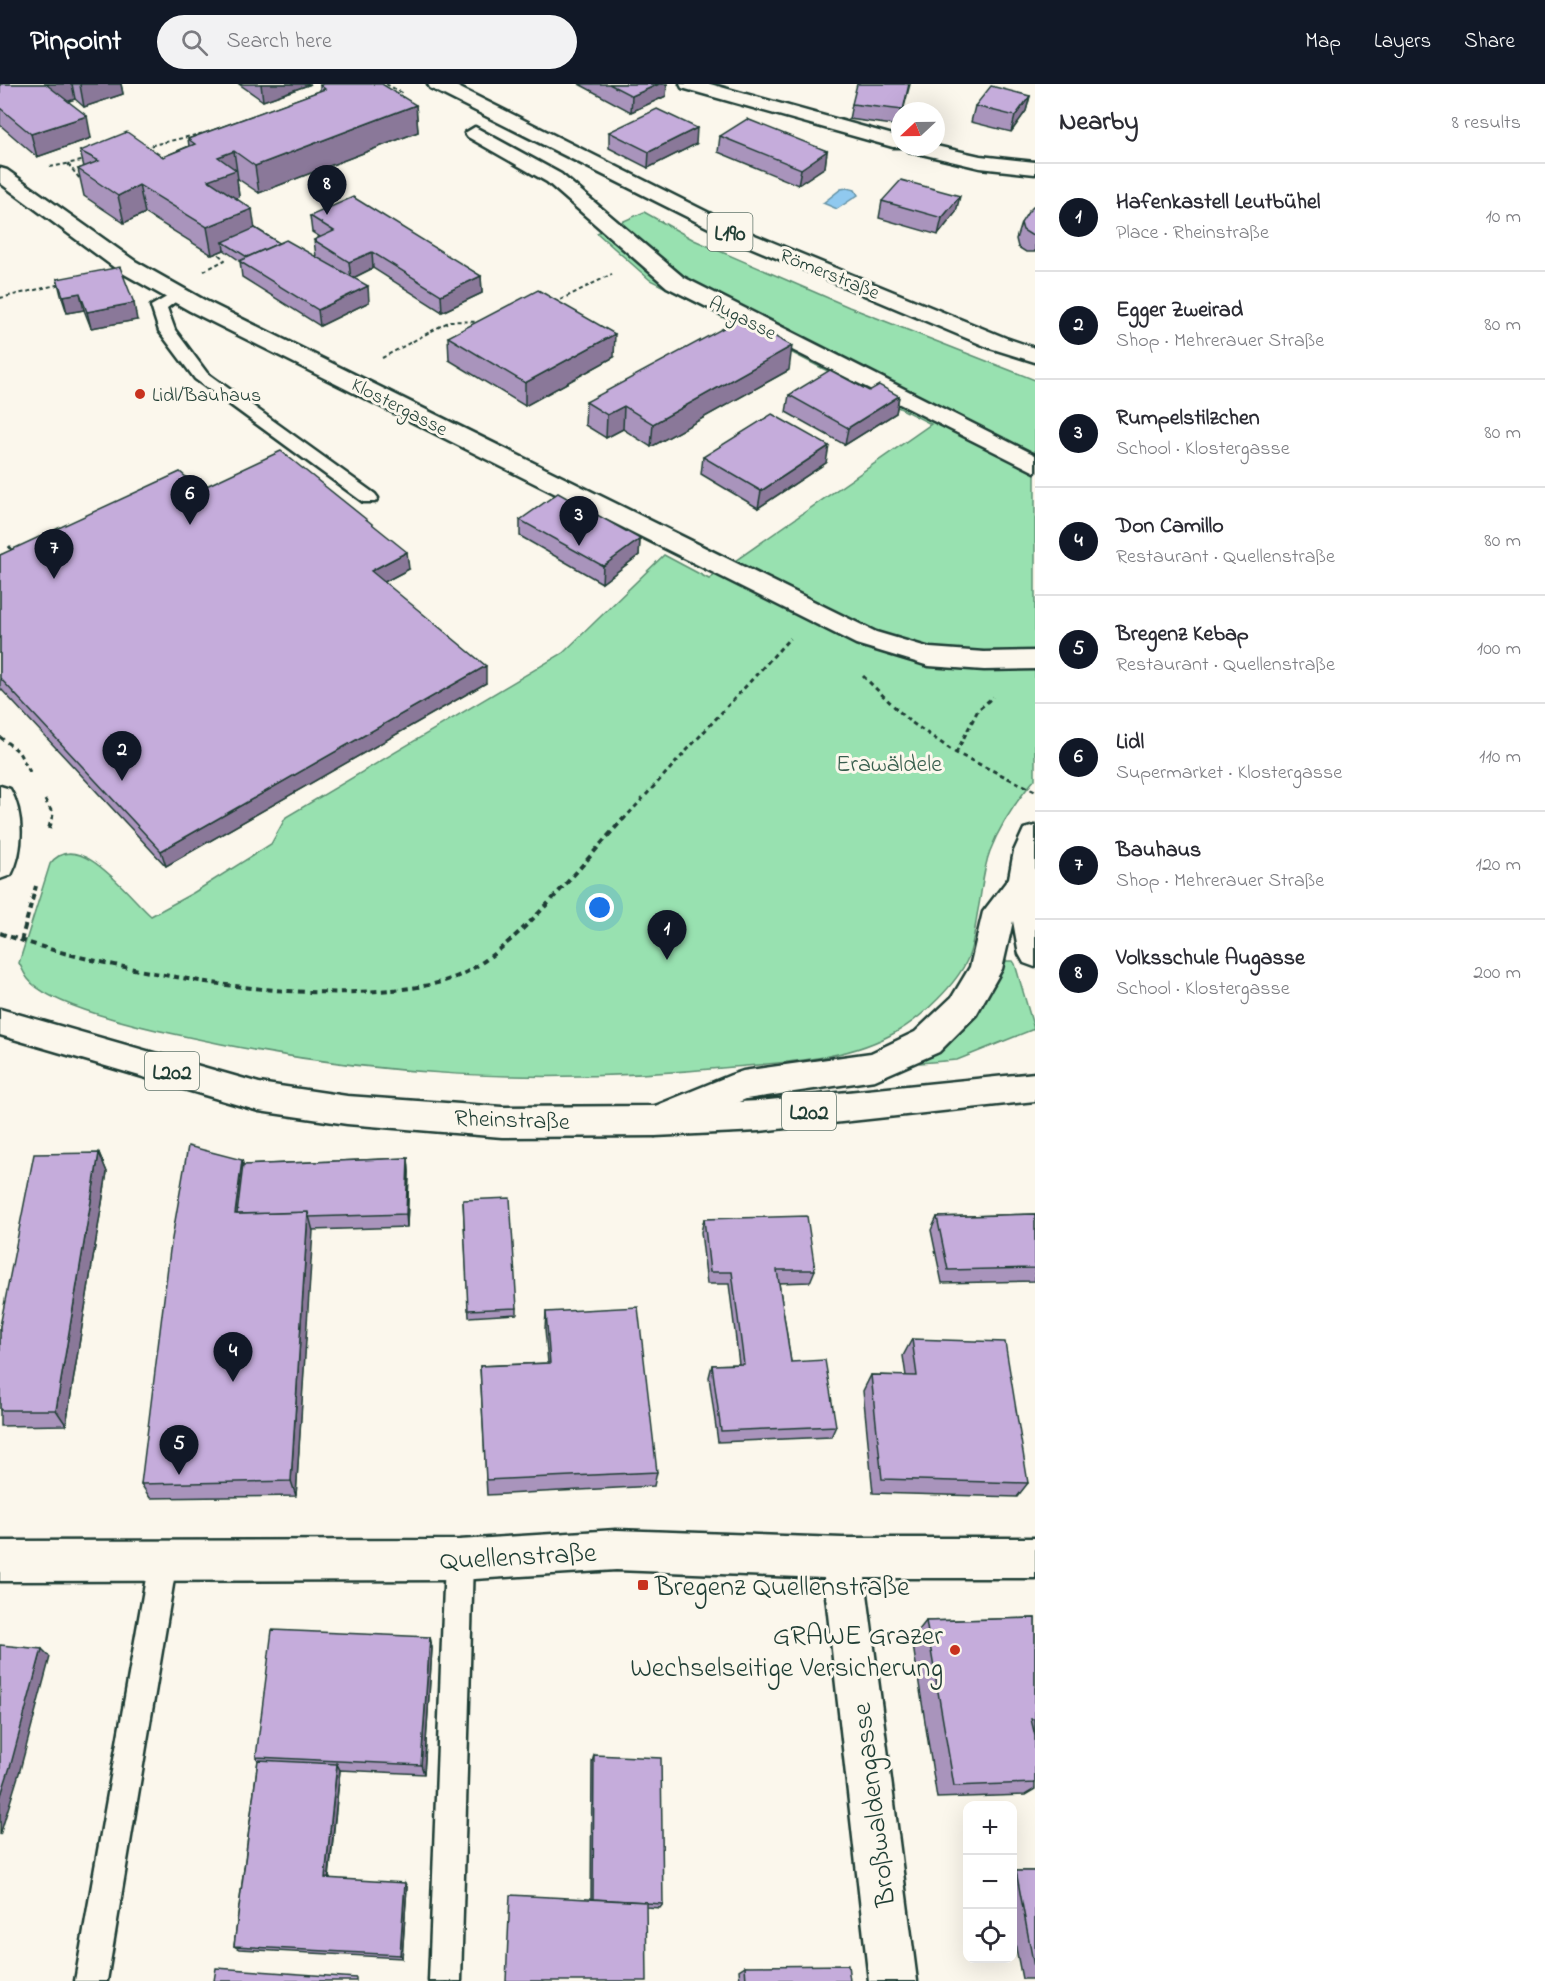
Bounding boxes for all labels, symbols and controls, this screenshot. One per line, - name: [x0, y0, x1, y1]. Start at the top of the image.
- search box: [157, 15, 577, 69]
- text: Pinpoint: [30, 22, 121, 63]
- icon: search: [178, 26, 211, 59]
- text: Search here: [226, 26, 332, 58]
- text: Map: [1305, 27, 1341, 57]
- text: Layers: [1374, 27, 1431, 57]
- text: Share: [1464, 27, 1515, 57]
- north arrow: [891, 102, 945, 156]
- text: Nearby: [1059, 104, 1138, 142]
- text: 8 results: [1452, 109, 1521, 138]
- pin: 8: [308, 166, 346, 215]
- text: Hafenkastell Leutbühel: [1116, 187, 1320, 219]
- text: 1: [1075, 203, 1082, 232]
- text: 10 m: [1485, 203, 1521, 232]
- road number: L190: [708, 213, 752, 251]
- text: Place · Rheinstraße: [1116, 219, 1269, 248]
- street label: Römerstraße: [775, 242, 883, 309]
- street label: Augasse: [702, 290, 781, 350]
- text: Egger Zweirad: [1116, 295, 1243, 327]
- text: 2: [1074, 311, 1083, 340]
- text: 80 m: [1484, 311, 1521, 340]
- text: Shop · Mehrerauer Straße: [1116, 327, 1324, 356]
- street label: Klostergasse: [345, 372, 452, 446]
- place label: Lidl/Bauhaus: [152, 382, 261, 411]
- marker: Lidl/Bauhaus: [133, 387, 147, 401]
- text: Rumpelstilzchen: [1116, 403, 1260, 435]
- text: 3: [1074, 419, 1083, 448]
- text: 80 m: [1484, 419, 1521, 448]
- text: School · Klostergasse: [1116, 435, 1290, 464]
- pin: 6: [170, 476, 210, 525]
- pin: 3: [560, 496, 598, 546]
- text: Don Camillo: [1116, 511, 1224, 543]
- text: 4: [1074, 527, 1083, 556]
- text: 80 m: [1484, 527, 1521, 556]
- pin: 7: [34, 530, 74, 579]
- text: Restaurant · Quellenstraße: [1116, 543, 1335, 572]
- text: Bregenz Kebap: [1116, 619, 1249, 651]
- text: 5: [1073, 635, 1084, 664]
- text: 100 m: [1477, 635, 1521, 664]
- text: Restaurant · Quellenstraße: [1116, 651, 1335, 680]
- text: Lidl: [1116, 727, 1144, 759]
- pin: 2: [102, 732, 142, 781]
- text: 6: [1074, 743, 1083, 772]
- text: 110 m: [1479, 743, 1521, 772]
- park label: Erawäldele: [836, 748, 942, 783]
- text: Supermarket · Klostergasse: [1116, 759, 1342, 788]
- text: Bauhaus: [1116, 835, 1201, 867]
- text: 7: [1074, 851, 1083, 880]
- text: 120 m: [1476, 851, 1521, 880]
- text: Shop · Mehrerauer Straße: [1116, 867, 1324, 896]
- your location: [585, 893, 614, 922]
- pin: 1: [648, 910, 686, 960]
- text: Volksschule Augasse: [1116, 943, 1305, 975]
- text: 8: [1075, 959, 1082, 988]
- text: 200 m: [1473, 959, 1521, 988]
- text: School · Klostergasse: [1116, 975, 1290, 1004]
- road number: L202: [145, 1052, 199, 1090]
- road number: L202: [782, 1092, 836, 1130]
- street label: Rheinstraße: [454, 1102, 571, 1141]
- pin: 4: [214, 1332, 252, 1382]
- pin: 5: [160, 1426, 198, 1475]
- street label: Quellenstraße: [439, 1534, 598, 1583]
- place label: Bregenz Quellenstraße: [654, 1568, 910, 1609]
- marker: Bregenz Quellenstraße: [636, 1578, 650, 1592]
- place label: GRAWE Grazer Wechselseitige Versicherung: [630, 1617, 943, 1690]
- marker: GRAWE Grazer Wechselseitige Versicherung: [948, 1643, 962, 1657]
- street label: Broßwaldengasse: [843, 1700, 908, 1910]
- map controls: [963, 1801, 1017, 1963]
- button: +: [963, 1801, 1017, 1855]
- button: −: [963, 1855, 1017, 1909]
- button: locate: [963, 1909, 1017, 1963]

